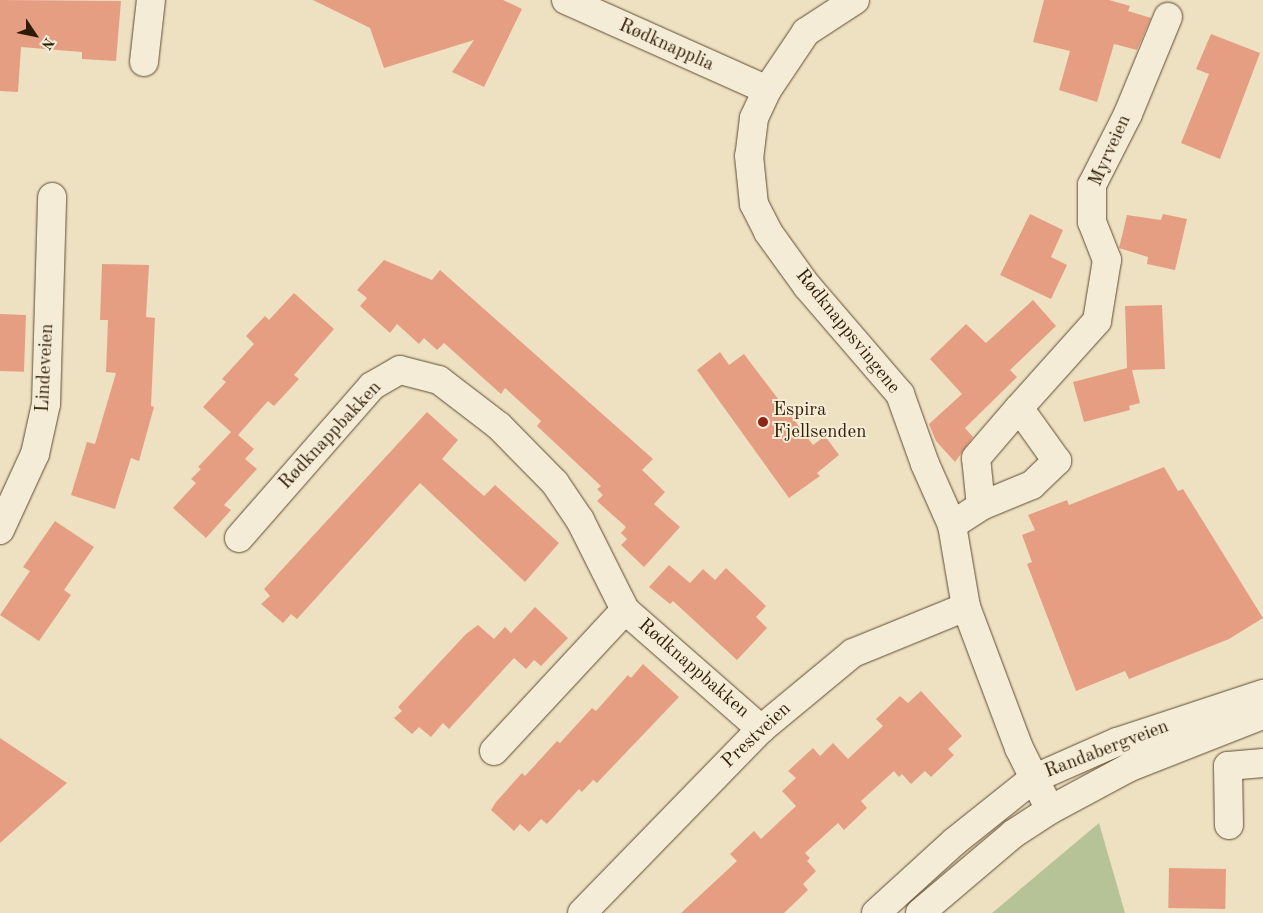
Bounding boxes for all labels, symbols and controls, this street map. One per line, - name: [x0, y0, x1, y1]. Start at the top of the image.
- north arrow: [10, 10, 60, 60]
- street label: Rødknapplia: [615, 15, 717, 77]
- text: N: [39, 35, 56, 52]
- street label: Myrveien: [1085, 112, 1137, 190]
- street label: Rødknappsvingene: [790, 265, 904, 399]
- street label: Lindeveien: [32, 323, 60, 413]
- street label: Rødknappbakken: [275, 377, 387, 495]
- place label: Espira Fjellsenden: [773, 400, 866, 444]
- marker: Espira Fjellsenden: [757, 416, 769, 428]
- street label: Rødknappbakken: [633, 614, 753, 724]
- street label: Prestveien: [718, 698, 796, 774]
- street label: Randabergveien: [1042, 716, 1172, 784]

